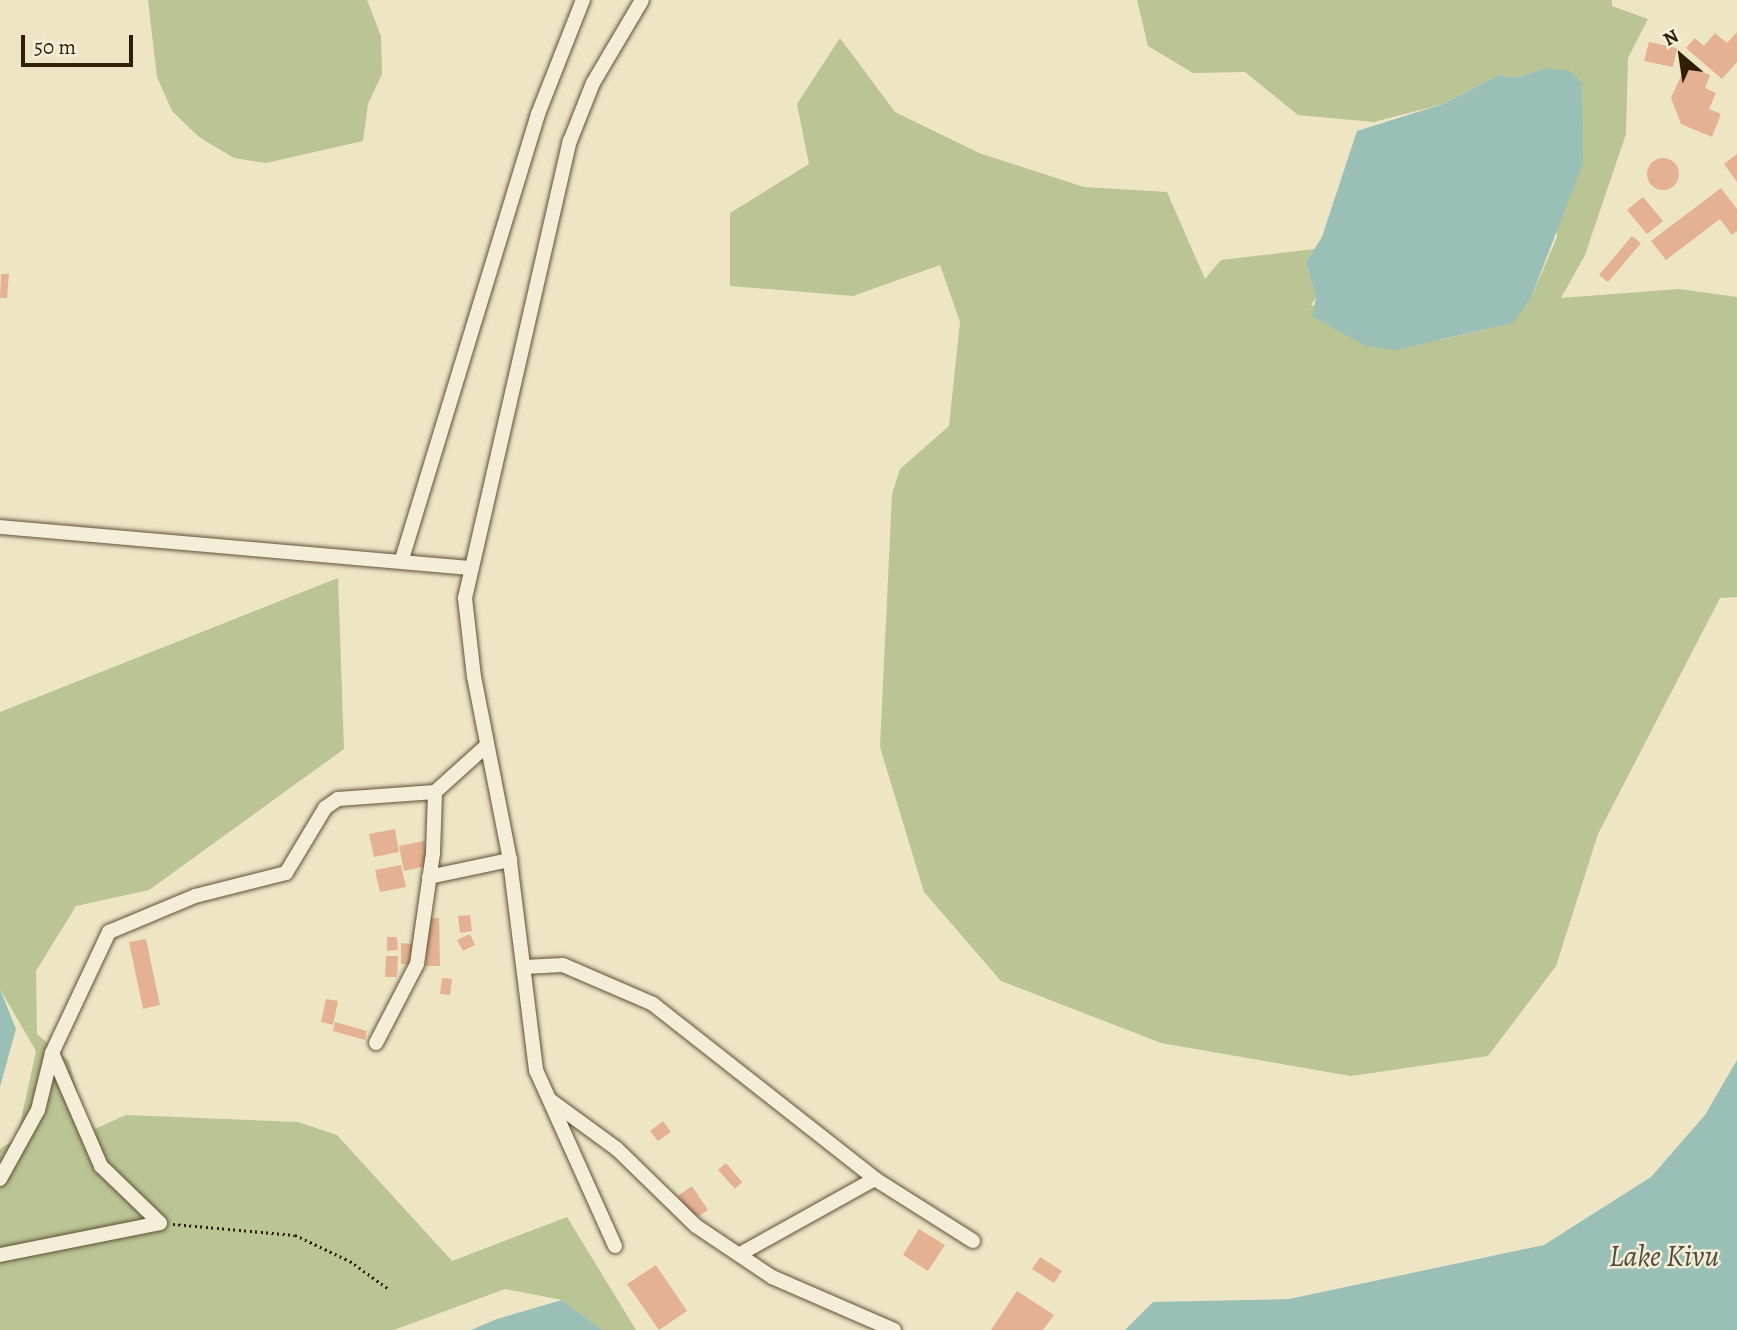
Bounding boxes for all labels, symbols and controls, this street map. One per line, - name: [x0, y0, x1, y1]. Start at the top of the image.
- scale bar: [24, 21, 136, 65]
- north arrow: [1646, 21, 1716, 91]
- text: N: [1658, 23, 1683, 52]
- text: 50 m: [34, 33, 76, 61]
- water label: Lake Kivu: [1609, 1238, 1719, 1274]

